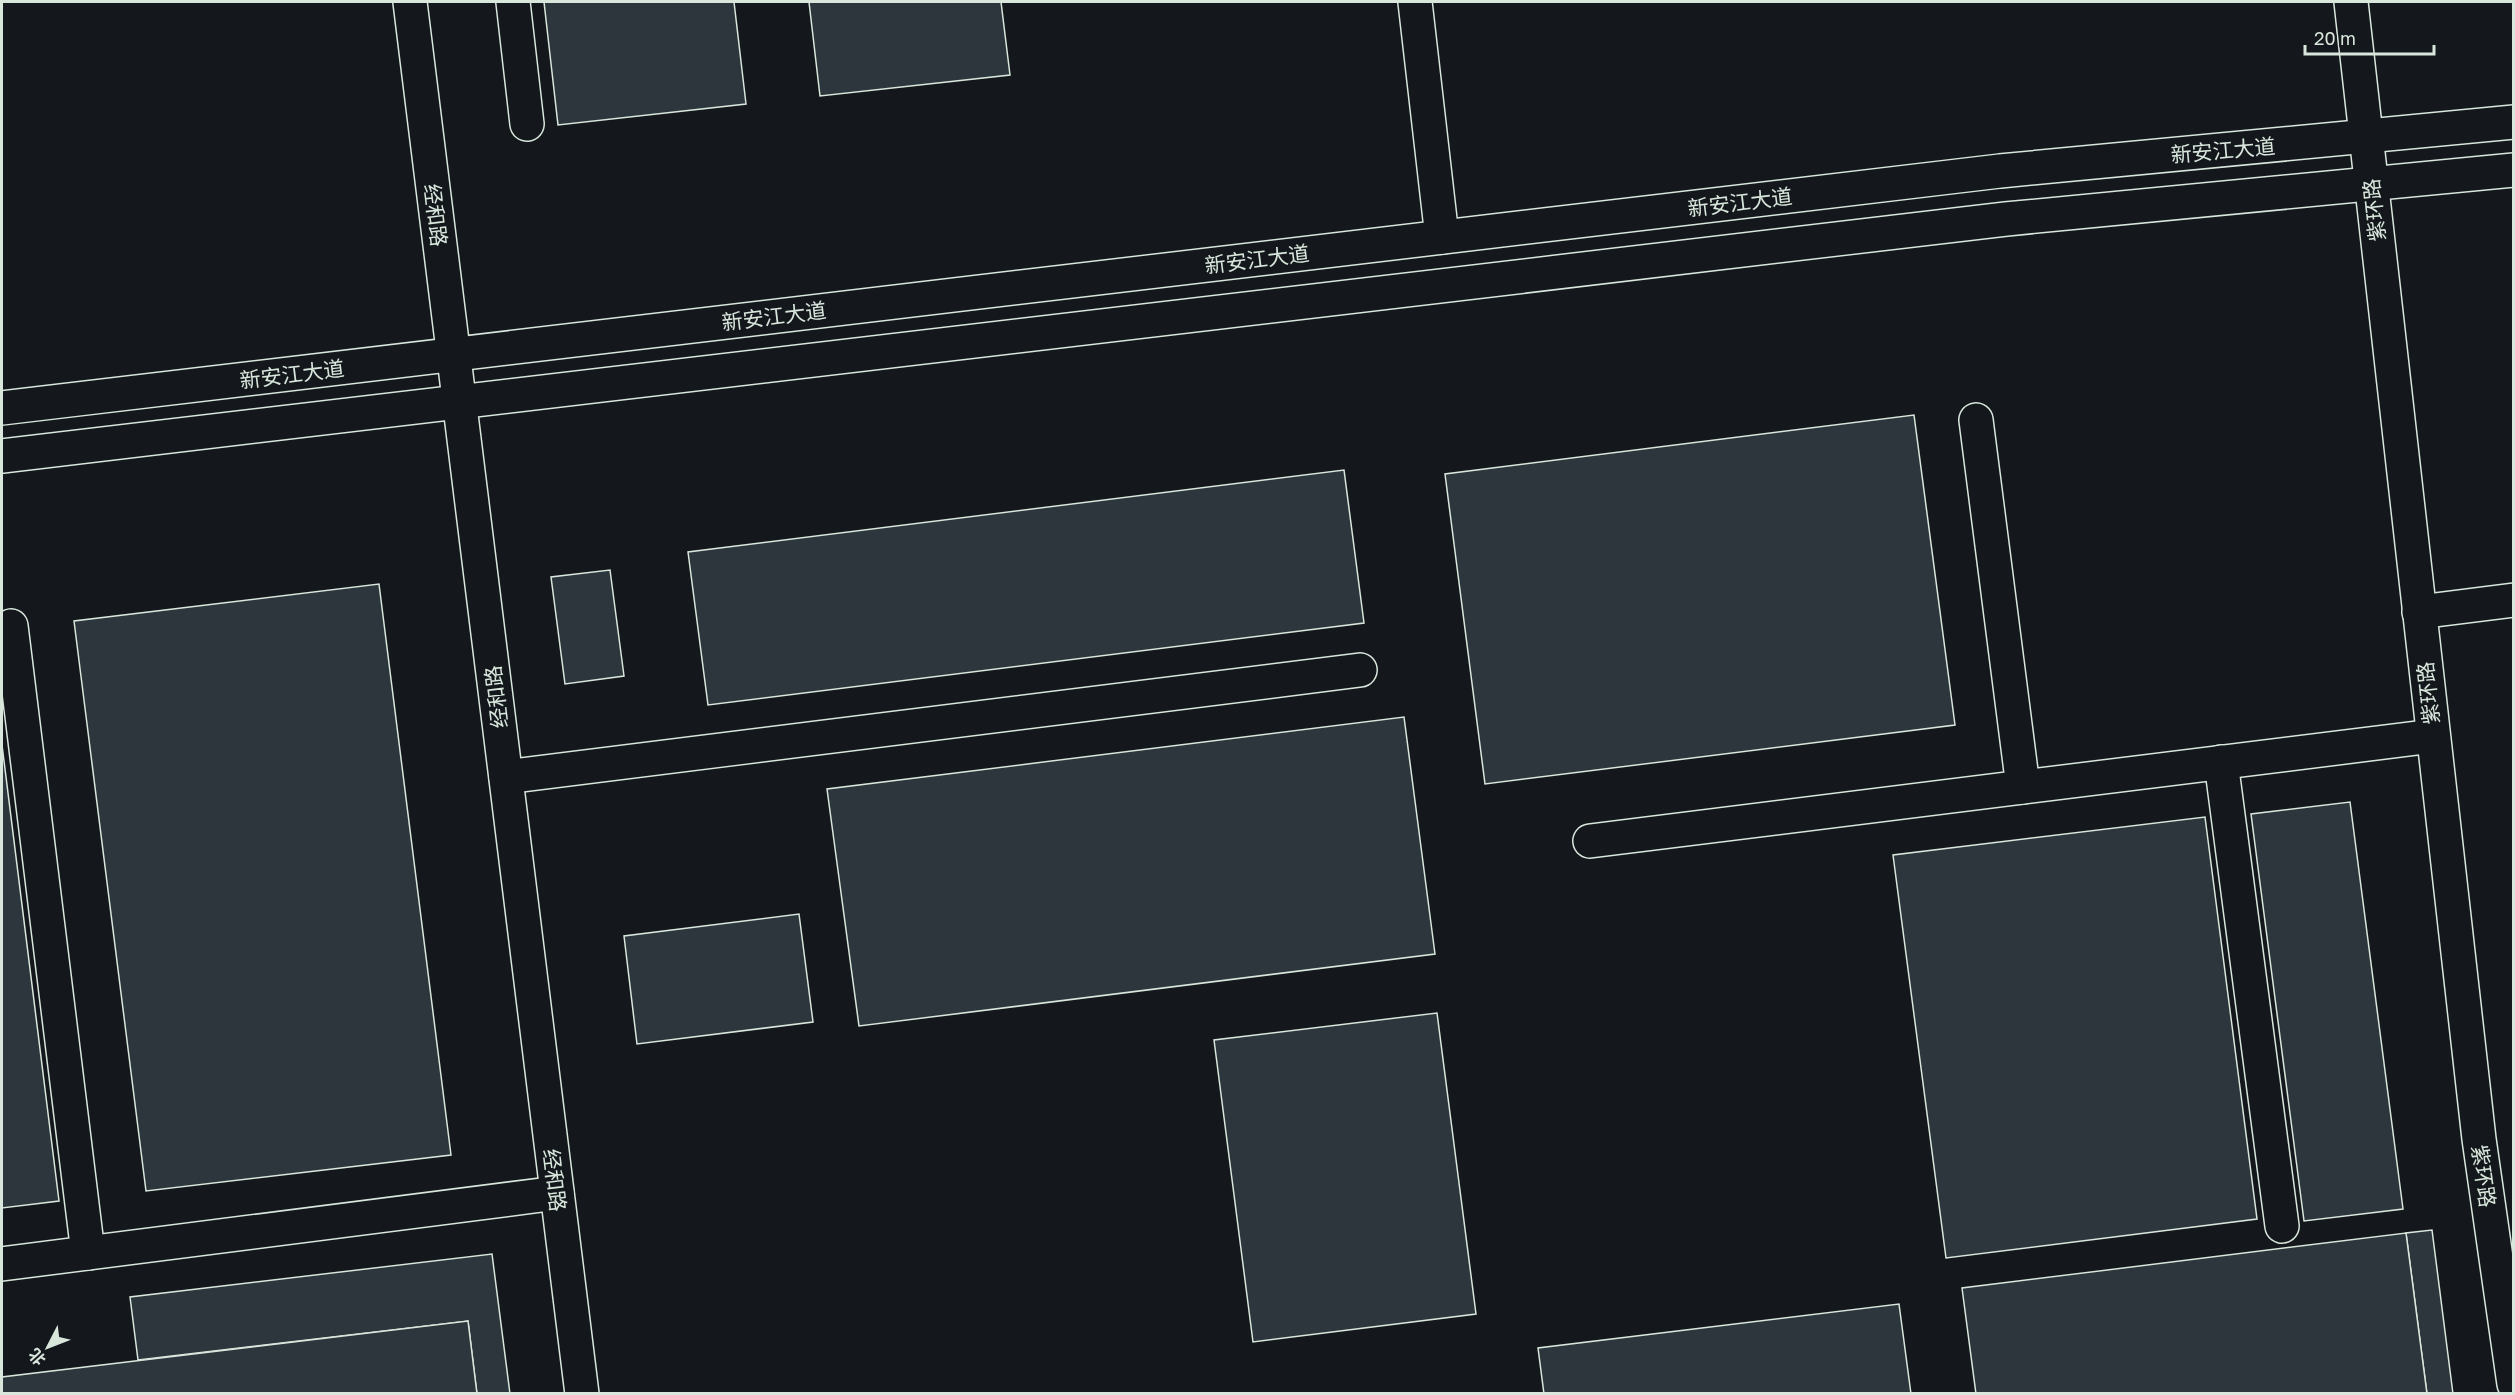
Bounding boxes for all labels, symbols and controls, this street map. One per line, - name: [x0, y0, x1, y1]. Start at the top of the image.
- scale bar: [2305, 18, 2434, 56]
- text: 20 m: [2314, 27, 2356, 49]
- street label: 新安江大道: [2170, 132, 2276, 168]
- street label: 紫环路: [2358, 177, 2390, 243]
- street label: 经和路: [419, 182, 453, 248]
- street label: 新安江大道: [1686, 183, 1794, 221]
- street label: 新安江大道: [1203, 240, 1311, 278]
- street label: 新安江大道: [720, 297, 828, 335]
- street label: 新安江大道: [238, 355, 346, 393]
- street label: 紫环路: [2412, 660, 2444, 726]
- street label: 经和路: [479, 664, 513, 730]
- street label: 紫环路: [2467, 1143, 2501, 1209]
- street label: 经和路: [538, 1147, 572, 1213]
- north arrow: [18, 1317, 78, 1377]
- text: 北: [24, 1344, 50, 1370]

